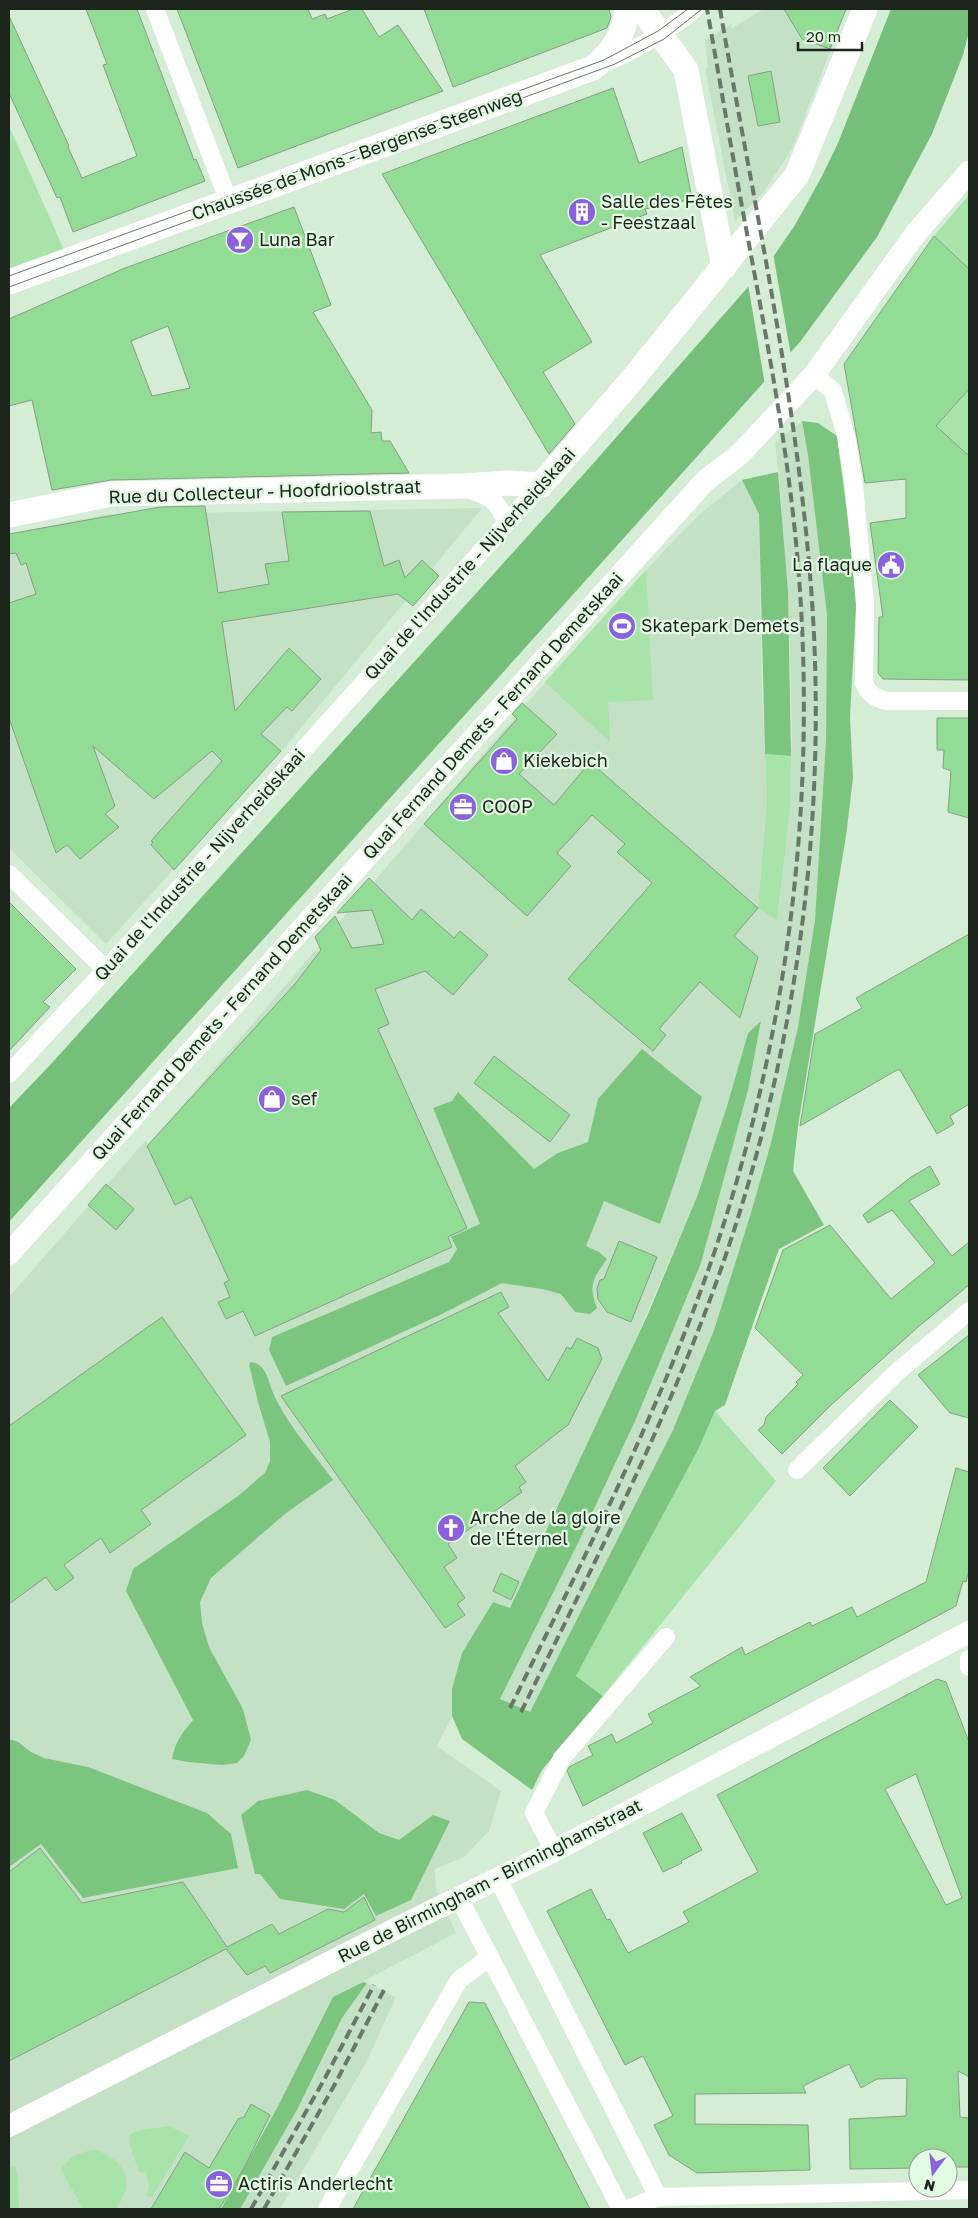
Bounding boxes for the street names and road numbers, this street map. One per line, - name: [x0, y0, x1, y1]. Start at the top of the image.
- street label: Chaussée de Mons - Bergense Steenweg: [188, 84, 525, 224]
- street label: Quai de l'Industrie - Nijverheidskaai: [359, 443, 579, 684]
- street label: Rue du Collecteur - Hoofdrioolstraat: [108, 475, 422, 507]
- street label: Quai Fernand Demets - Fernand Demetskaai: [357, 567, 627, 863]
- street label: Quai de l'Industrie - Nijverheidskaai: [89, 744, 309, 985]
- street label: Quai Fernand Demets - Fernand Demetskaai: [86, 868, 356, 1164]
- street label: Rue de Birmingham - Birminghamstraat: [334, 1793, 645, 1967]

